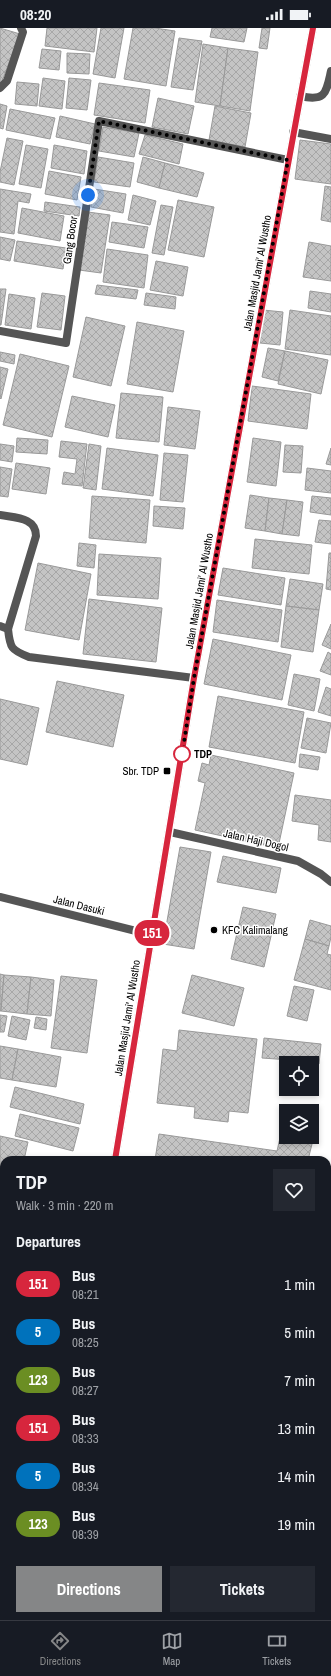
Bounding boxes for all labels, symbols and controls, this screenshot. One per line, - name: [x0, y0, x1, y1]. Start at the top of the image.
- text: 08:20: [20, 4, 51, 25]
- your location: [78, 185, 98, 205]
- street label: Jalan Masjid Jami' Al Wustho: [240, 214, 274, 332]
- street label: Gang Bocor: [60, 215, 80, 265]
- street label: Jalan Masjid Jami' Al Wustho: [182, 532, 216, 650]
- marker: TDP: [173, 745, 191, 763]
- place label: TDP: [194, 747, 212, 761]
- place label: Sbr. TDP: [123, 764, 159, 778]
- marker: Sbr. TDP: [162, 766, 172, 776]
- street label: Jalan Haji Dogol: [222, 826, 290, 854]
- street label: Jalan Dasuki: [52, 892, 106, 918]
- line badge: 151: [129, 920, 175, 946]
- place label: KFC Kalimalang: [222, 923, 288, 937]
- text: 151: [142, 924, 162, 942]
- marker: KFC Kalimalang: [209, 925, 219, 935]
- street label: Jalan Masjid Jami' Al Wustho: [111, 959, 143, 1077]
- map controls: [279, 1056, 319, 1144]
- button: locate: [279, 1056, 319, 1096]
- button: layers: [279, 1104, 319, 1144]
- text: TDP: [16, 1169, 47, 1195]
- button: heart: [273, 1169, 315, 1211]
- text: Walk · 3 min · 220 m: [16, 1197, 113, 1214]
- text: Departures: [16, 1231, 81, 1252]
- text: Bus: [72, 1265, 95, 1286]
- text: 1 min: [284, 1274, 315, 1295]
- text: 151: [28, 1275, 48, 1293]
- text: 08:21: [72, 1286, 99, 1303]
- text: Bus: [72, 1313, 95, 1334]
- text: 5 min: [284, 1322, 315, 1343]
- text: 5: [35, 1323, 41, 1341]
- text: 08:25: [72, 1334, 99, 1351]
- text: Bus: [72, 1361, 95, 1382]
- text: 7 min: [284, 1370, 315, 1391]
- text: 123: [28, 1371, 48, 1389]
- text: 08:27: [72, 1382, 99, 1399]
- text: Bus: [72, 1409, 95, 1430]
- text: 13 min: [277, 1418, 315, 1439]
- text: 151: [28, 1419, 48, 1437]
- text: 08:33: [72, 1430, 99, 1447]
- text: Bus: [72, 1457, 95, 1478]
- text: 14 min: [277, 1466, 315, 1487]
- text: 5: [35, 1467, 41, 1485]
- text: 08:34: [72, 1478, 99, 1495]
- text: Bus: [72, 1505, 95, 1526]
- text: 19 min: [277, 1514, 315, 1535]
- text: 123: [28, 1515, 48, 1533]
- text: 08:39: [72, 1526, 99, 1543]
- button: Directions: [16, 1566, 162, 1612]
- button: Tickets: [170, 1566, 315, 1612]
- tab: Directions: [40, 1630, 81, 1668]
- tab: Map: [161, 1630, 183, 1668]
- tab: Tickets: [262, 1630, 291, 1668]

